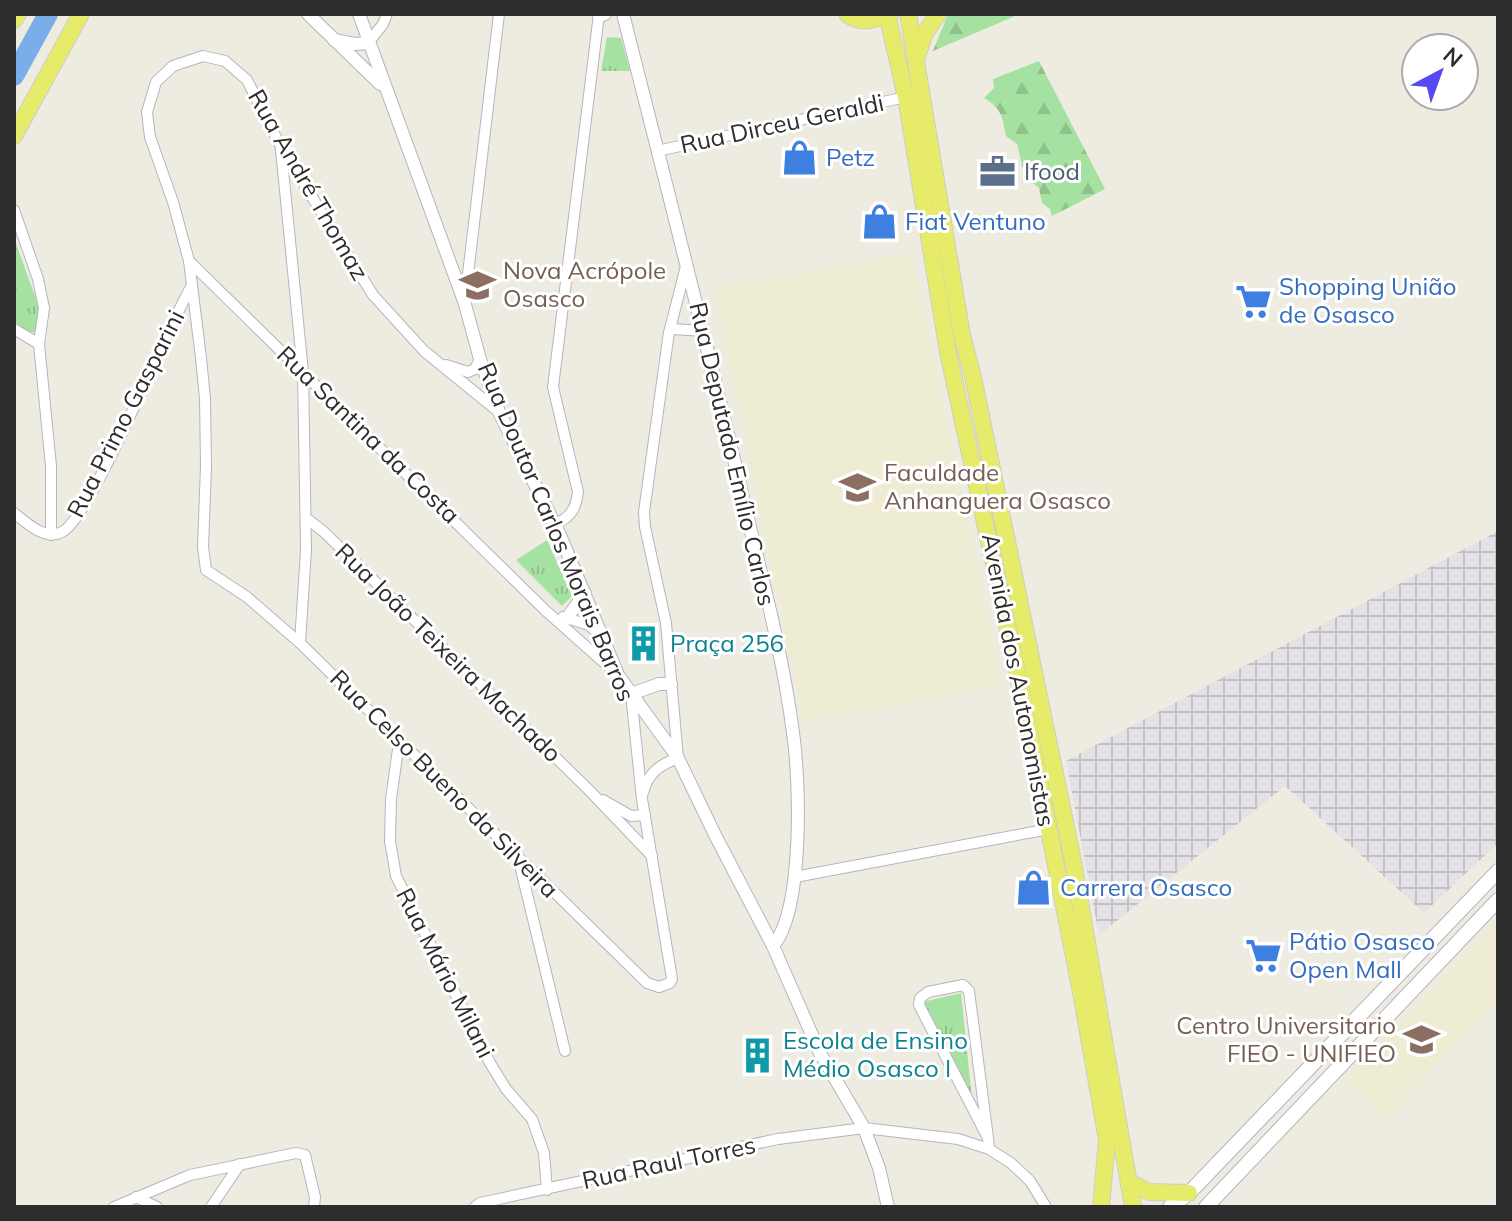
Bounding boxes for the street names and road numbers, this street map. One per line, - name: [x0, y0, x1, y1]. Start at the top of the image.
- street label: Rua André Thomaz: [242, 84, 376, 285]
- street label: Rua Dirceu Geraldi: [677, 87, 886, 159]
- street label: Rua Deputado Emílio Carlos: [683, 299, 783, 608]
- street label: Rua Primo Gasparini: [60, 305, 190, 522]
- street label: Rua Santina da Costa: [271, 339, 466, 529]
- street label: Rua Doutor Carlos Morais Barros: [472, 358, 642, 705]
- street label: Avenida dos Autonomistas: [976, 531, 1062, 829]
- street label: Rua João Teixeira Machado: [329, 536, 568, 768]
- street label: Rua Celso Bueno da Silveira: [324, 663, 565, 904]
- street label: Rua Mário Milani: [390, 883, 502, 1063]
- street label: Rua Raul Torres: [579, 1129, 758, 1195]

